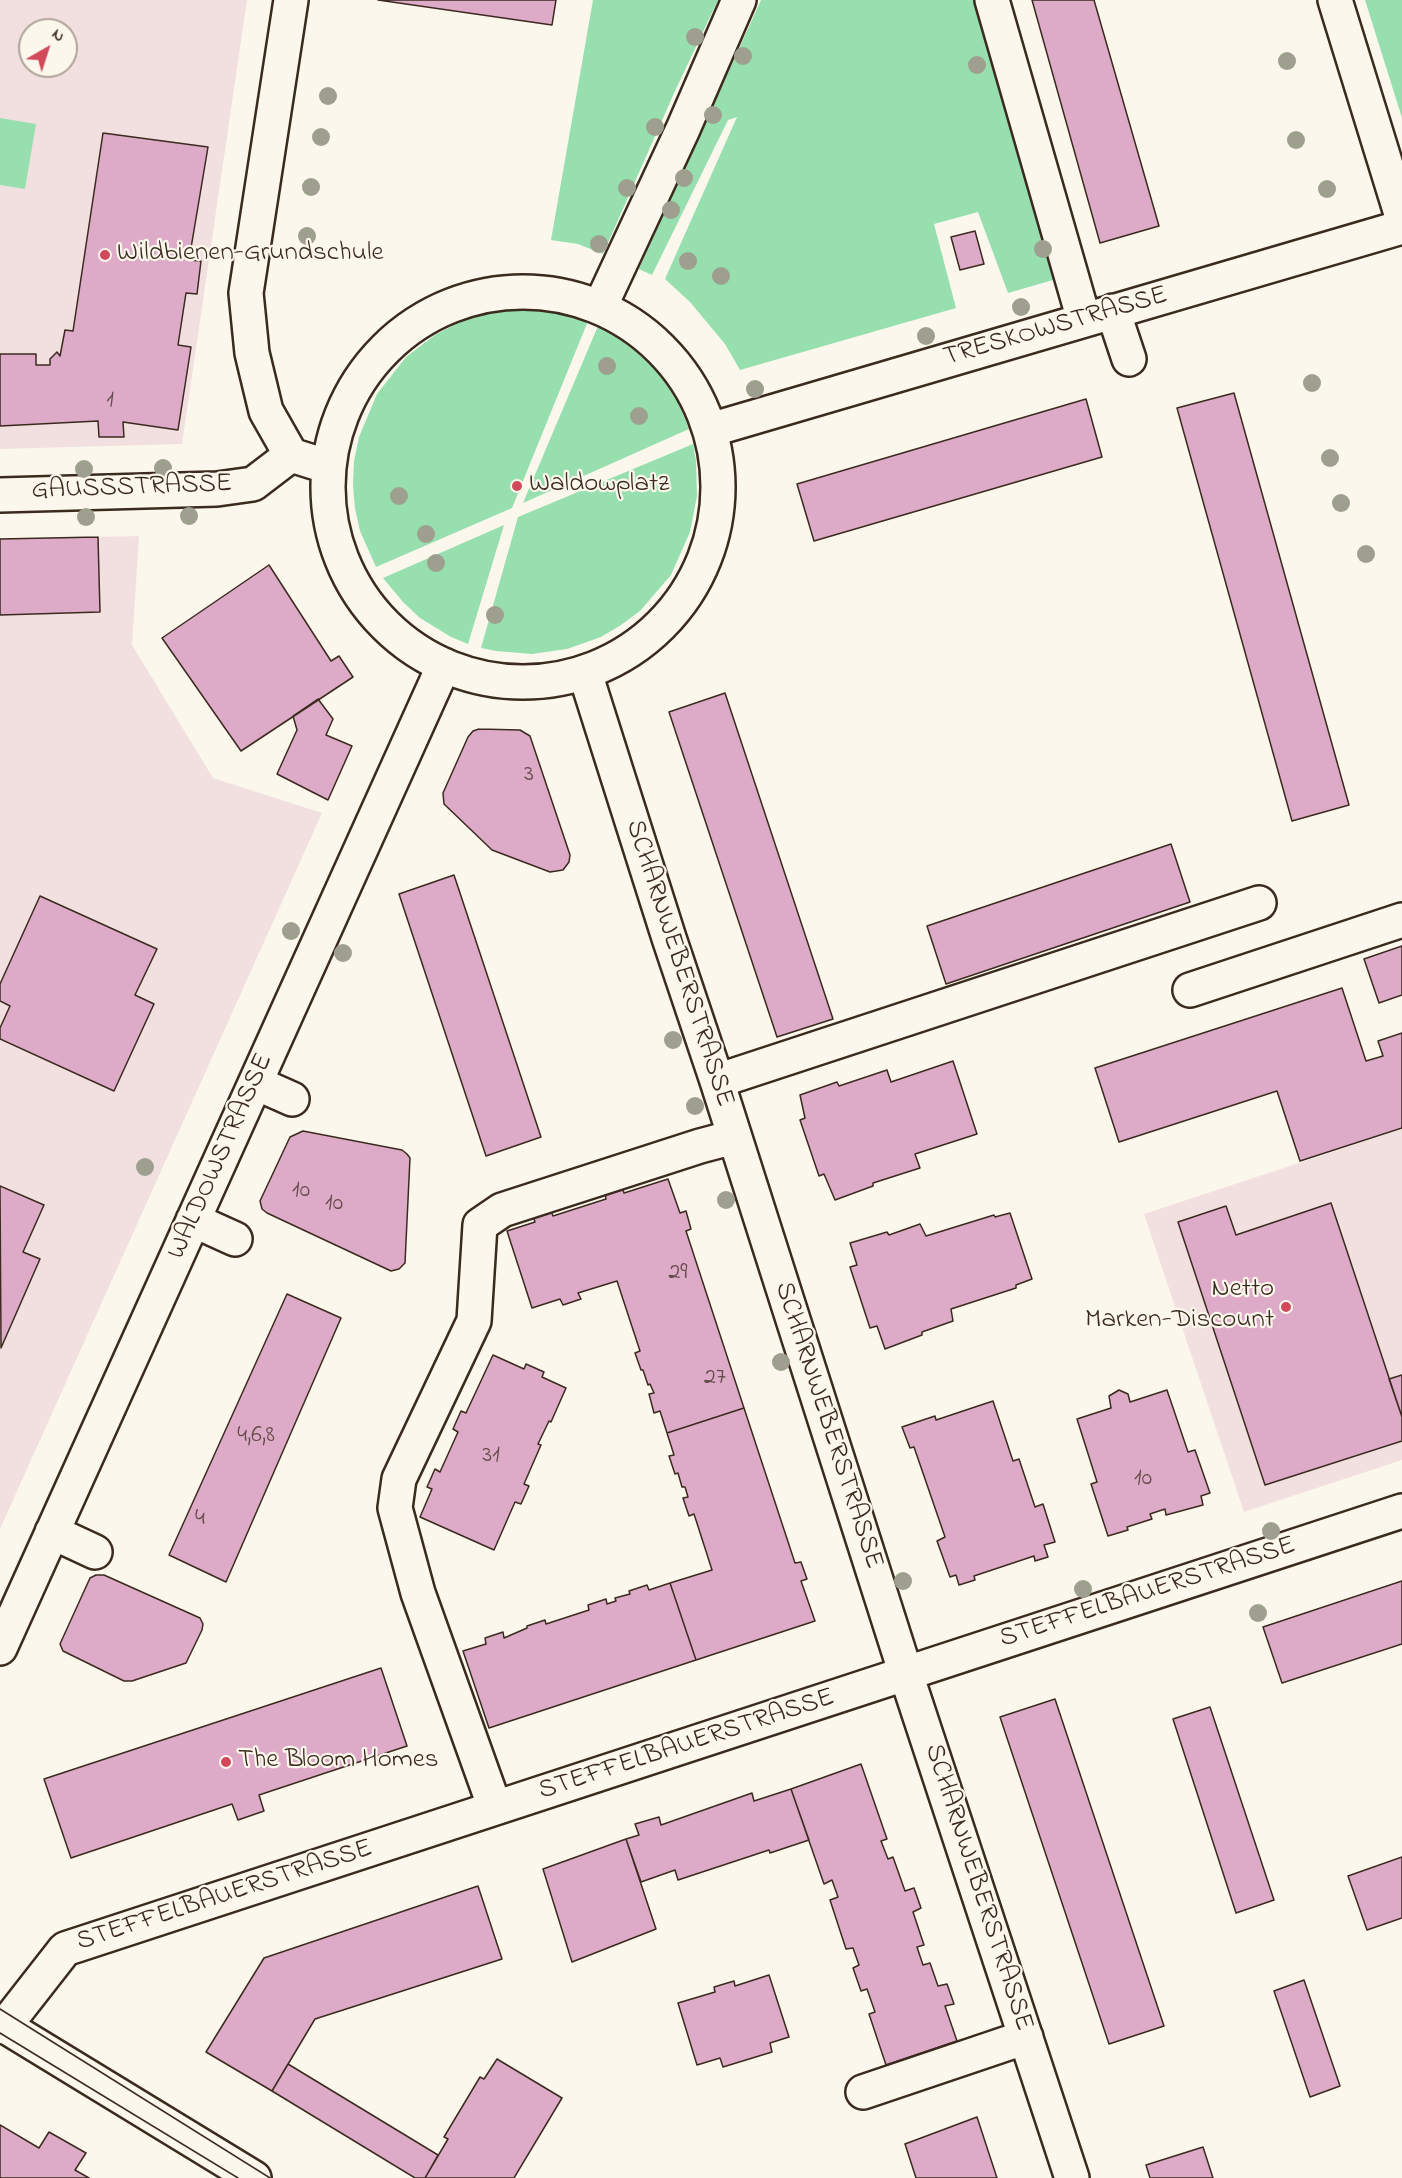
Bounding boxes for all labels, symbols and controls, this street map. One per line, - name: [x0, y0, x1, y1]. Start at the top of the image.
- north arrow: [18, 18, 78, 78]
- text: N: [46, 23, 70, 48]
- place label: Wildbienen-Grundschule: [117, 239, 384, 271]
- marker: Wildbienen-Grundschule: [98, 248, 112, 262]
- street label: TRESKOWSTRASSE: [940, 281, 1172, 375]
- house number: 1: [106, 388, 114, 416]
- street label: GAUSSSTRASSE: [31, 469, 233, 509]
- place label: Waldowplatz: [529, 470, 669, 502]
- marker: Waldowplatz: [510, 479, 524, 493]
- house number: 3: [524, 762, 534, 790]
- street label: SCHARNWEBERSTRASSE: [616, 816, 740, 1112]
- street label: WALDOWSTRASSE: [162, 1049, 282, 1265]
- house number: 10: [292, 1178, 310, 1206]
- house number: 10: [325, 1191, 343, 1219]
- house number: 29: [668, 1260, 688, 1288]
- place label: Netto Marken-Discount: [1085, 1275, 1274, 1338]
- street label: SCHARNWEBERSTRASSE: [765, 1278, 889, 1574]
- marker: Netto Marken-Discount: [1279, 1300, 1293, 1314]
- house number: 27: [704, 1365, 726, 1393]
- house number: 4,6,8: [237, 1423, 275, 1451]
- house number: 31: [482, 1443, 500, 1471]
- house number: 10: [1134, 1466, 1152, 1494]
- house number: 4: [195, 1506, 205, 1534]
- street label: STEFFELBAUERSTRASSE: [996, 1531, 1300, 1657]
- street label: STEFFELBAUERSTRASSE: [535, 1683, 839, 1809]
- street label: SCHARNWEBERSTRASSE: [915, 1740, 1039, 2036]
- place label: The Bloom Homes: [238, 1746, 439, 1778]
- marker: The Bloom Homes: [219, 1755, 233, 1769]
- street label: STEFFELBAUERSTRASSE: [73, 1834, 377, 1960]

